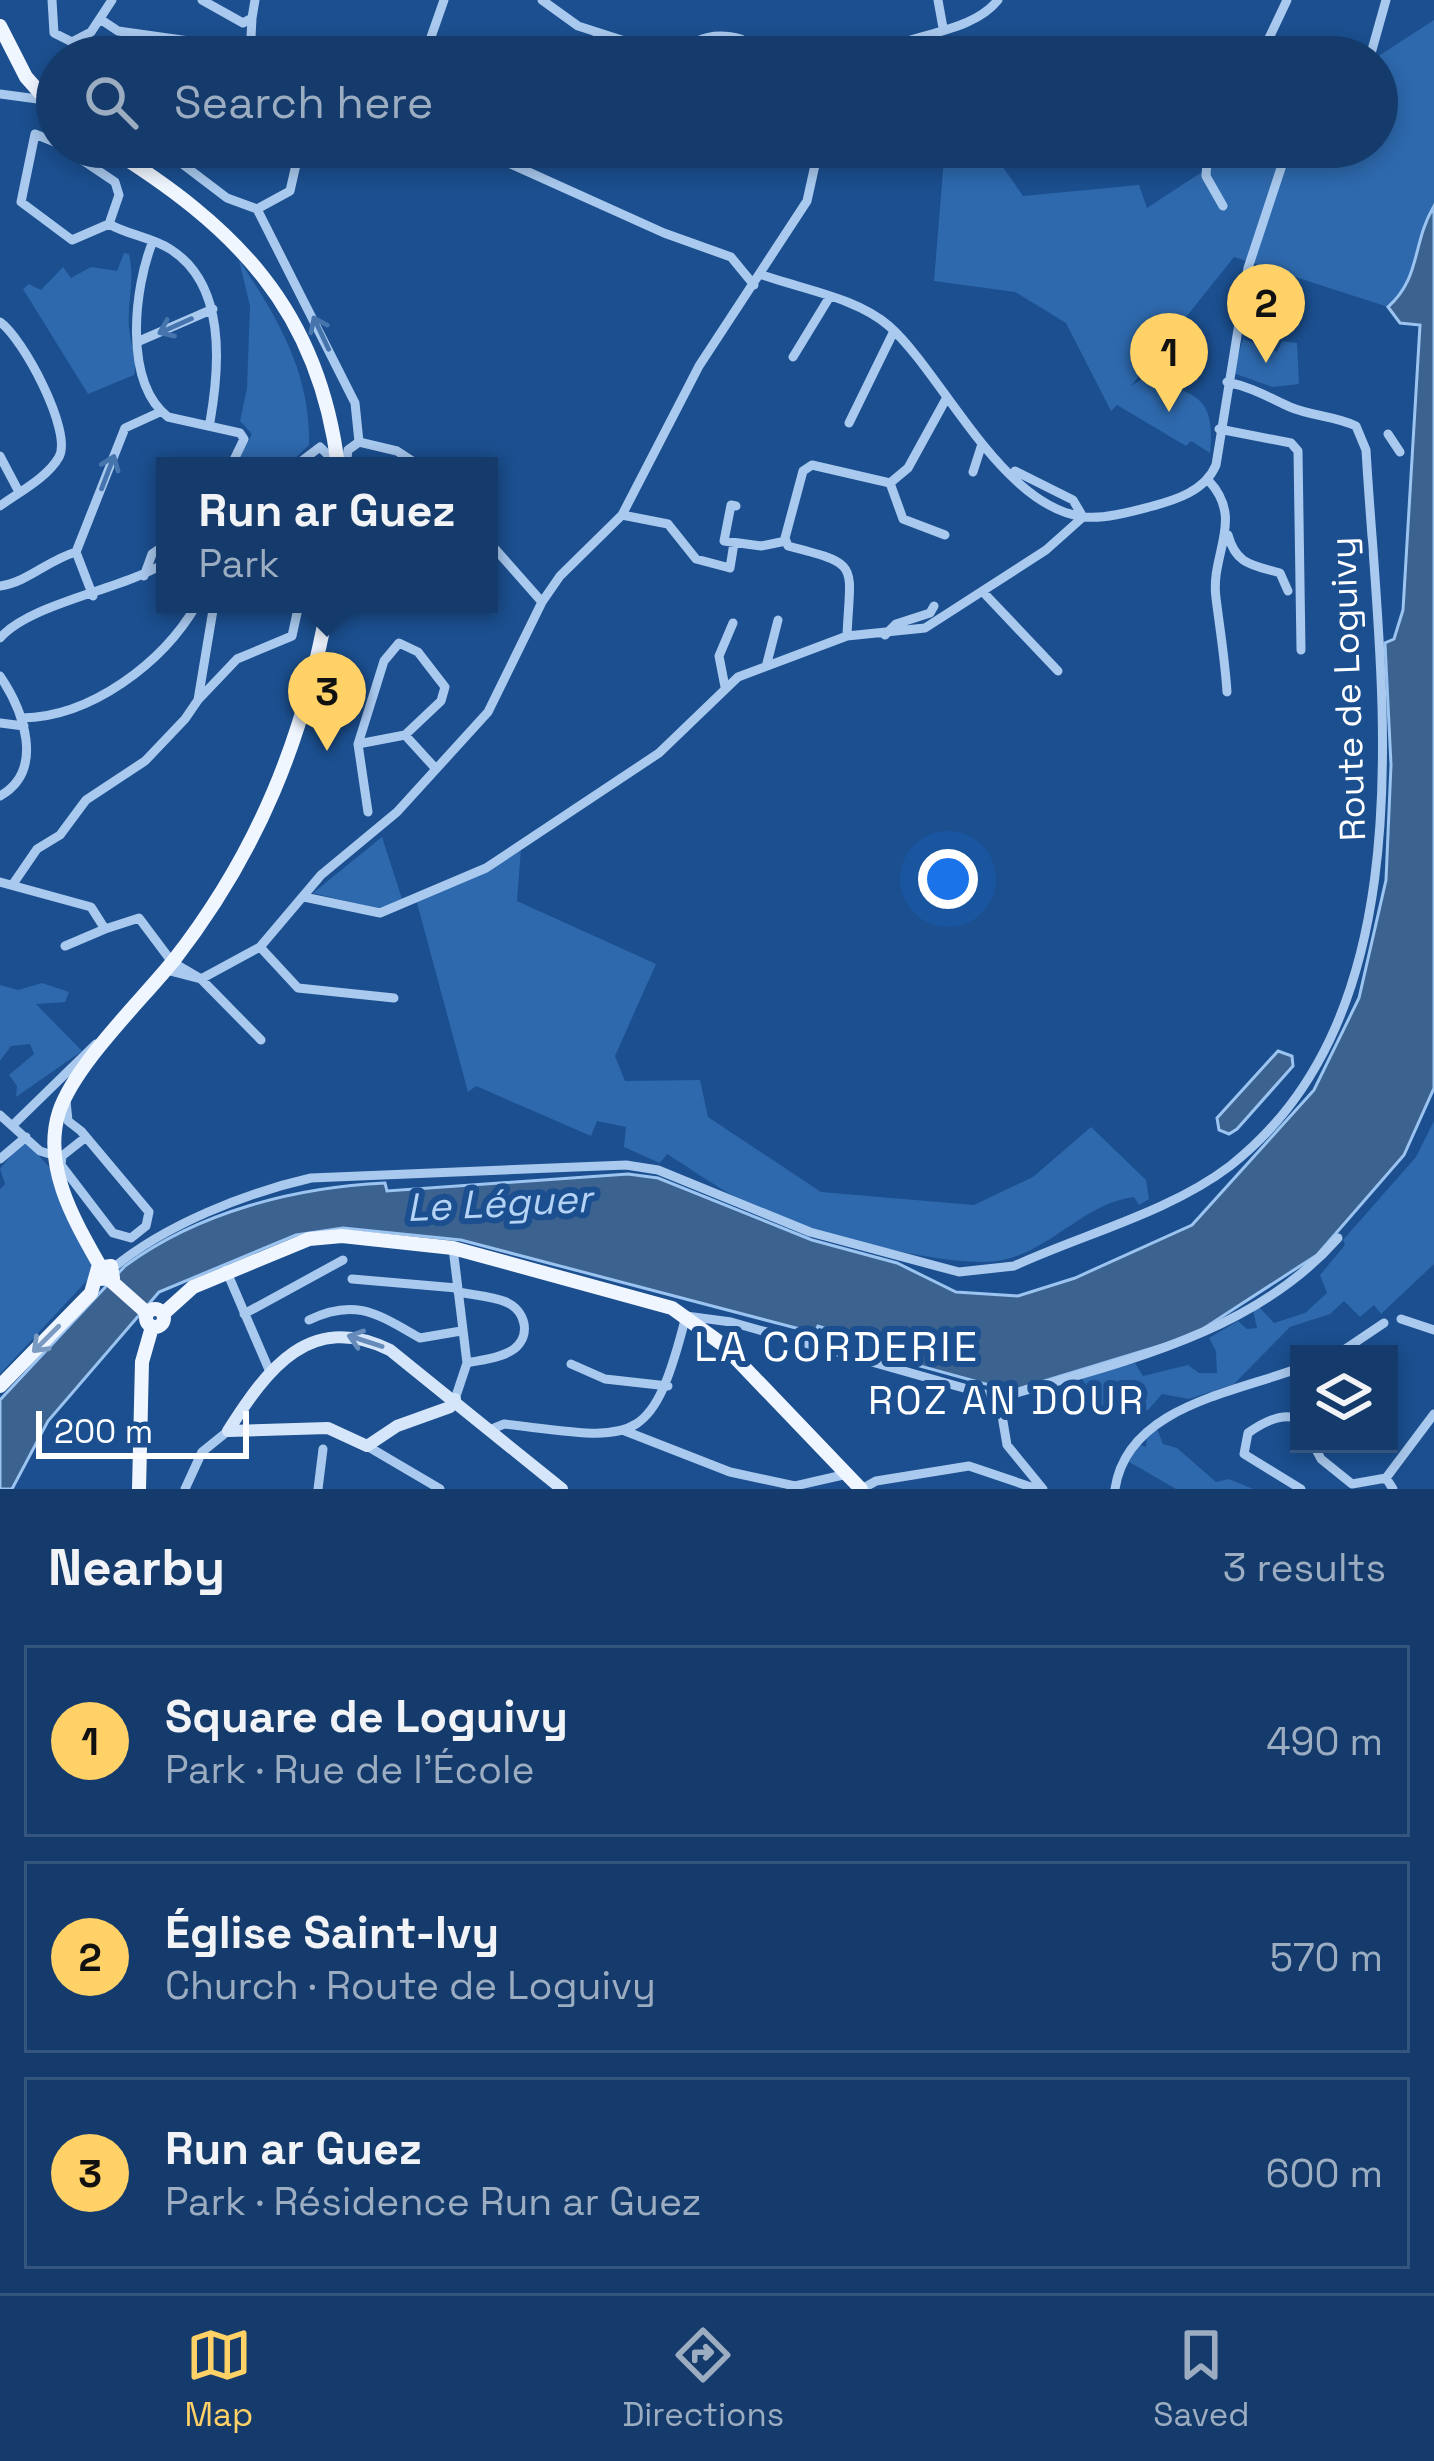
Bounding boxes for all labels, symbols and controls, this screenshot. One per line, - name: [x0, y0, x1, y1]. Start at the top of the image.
- search box: [36, 36, 1398, 168]
- icon: search: [78, 69, 144, 135]
- text: Search here: [174, 74, 433, 131]
- pin: 2: [1227, 264, 1305, 363]
- pin: 1: [1130, 313, 1208, 412]
- one-way arrow: [157, 316, 193, 338]
- one-way arrow: [309, 316, 331, 352]
- one-way arrow: [98, 454, 120, 491]
- popup: [156, 457, 498, 613]
- text: Run ar Guez: [199, 482, 456, 539]
- street label: Route de Loguivy: [1320, 536, 1376, 842]
- text: Park: [199, 539, 280, 588]
- pin: 3: [288, 652, 366, 751]
- your location: [918, 849, 978, 909]
- water label: Le Léguer: [405, 1173, 597, 1232]
- district label: LA CORDERIE: [694, 1320, 980, 1373]
- one-way arrow: [31, 1324, 61, 1354]
- one-way arrow: [347, 1329, 385, 1351]
- map controls: [1290, 1345, 1398, 1453]
- button: layers: [1290, 1345, 1398, 1453]
- district label: ROZ AN DOUR: [868, 1376, 1146, 1425]
- scale bar: [36, 1405, 249, 1458]
- text: 200 m: [54, 1411, 153, 1453]
- text: Nearby: [48, 1535, 225, 1600]
- text: 3 results: [1223, 1543, 1386, 1592]
- text: Square de Loguivy: [165, 1688, 568, 1745]
- text: 1: [81, 1717, 99, 1766]
- text: 490 m: [1266, 1717, 1383, 1766]
- text: Park · Rue de l'École: [165, 1745, 535, 1794]
- text: Église Saint-Ivy: [165, 1904, 499, 1961]
- text: 2: [78, 1933, 102, 1982]
- text: 570 m: [1270, 1933, 1383, 1982]
- text: Church · Route de Loguivy: [165, 1961, 656, 2010]
- text: Run ar Guez: [165, 2120, 422, 2177]
- text: 3: [78, 2149, 102, 2198]
- text: 600 m: [1266, 2149, 1383, 2198]
- text: Park · Résidence Run ar Guez: [165, 2177, 702, 2226]
- tab: Map: [185, 2322, 253, 2436]
- tab: Directions: [622, 2322, 784, 2436]
- tab: Saved: [1153, 2322, 1249, 2436]

